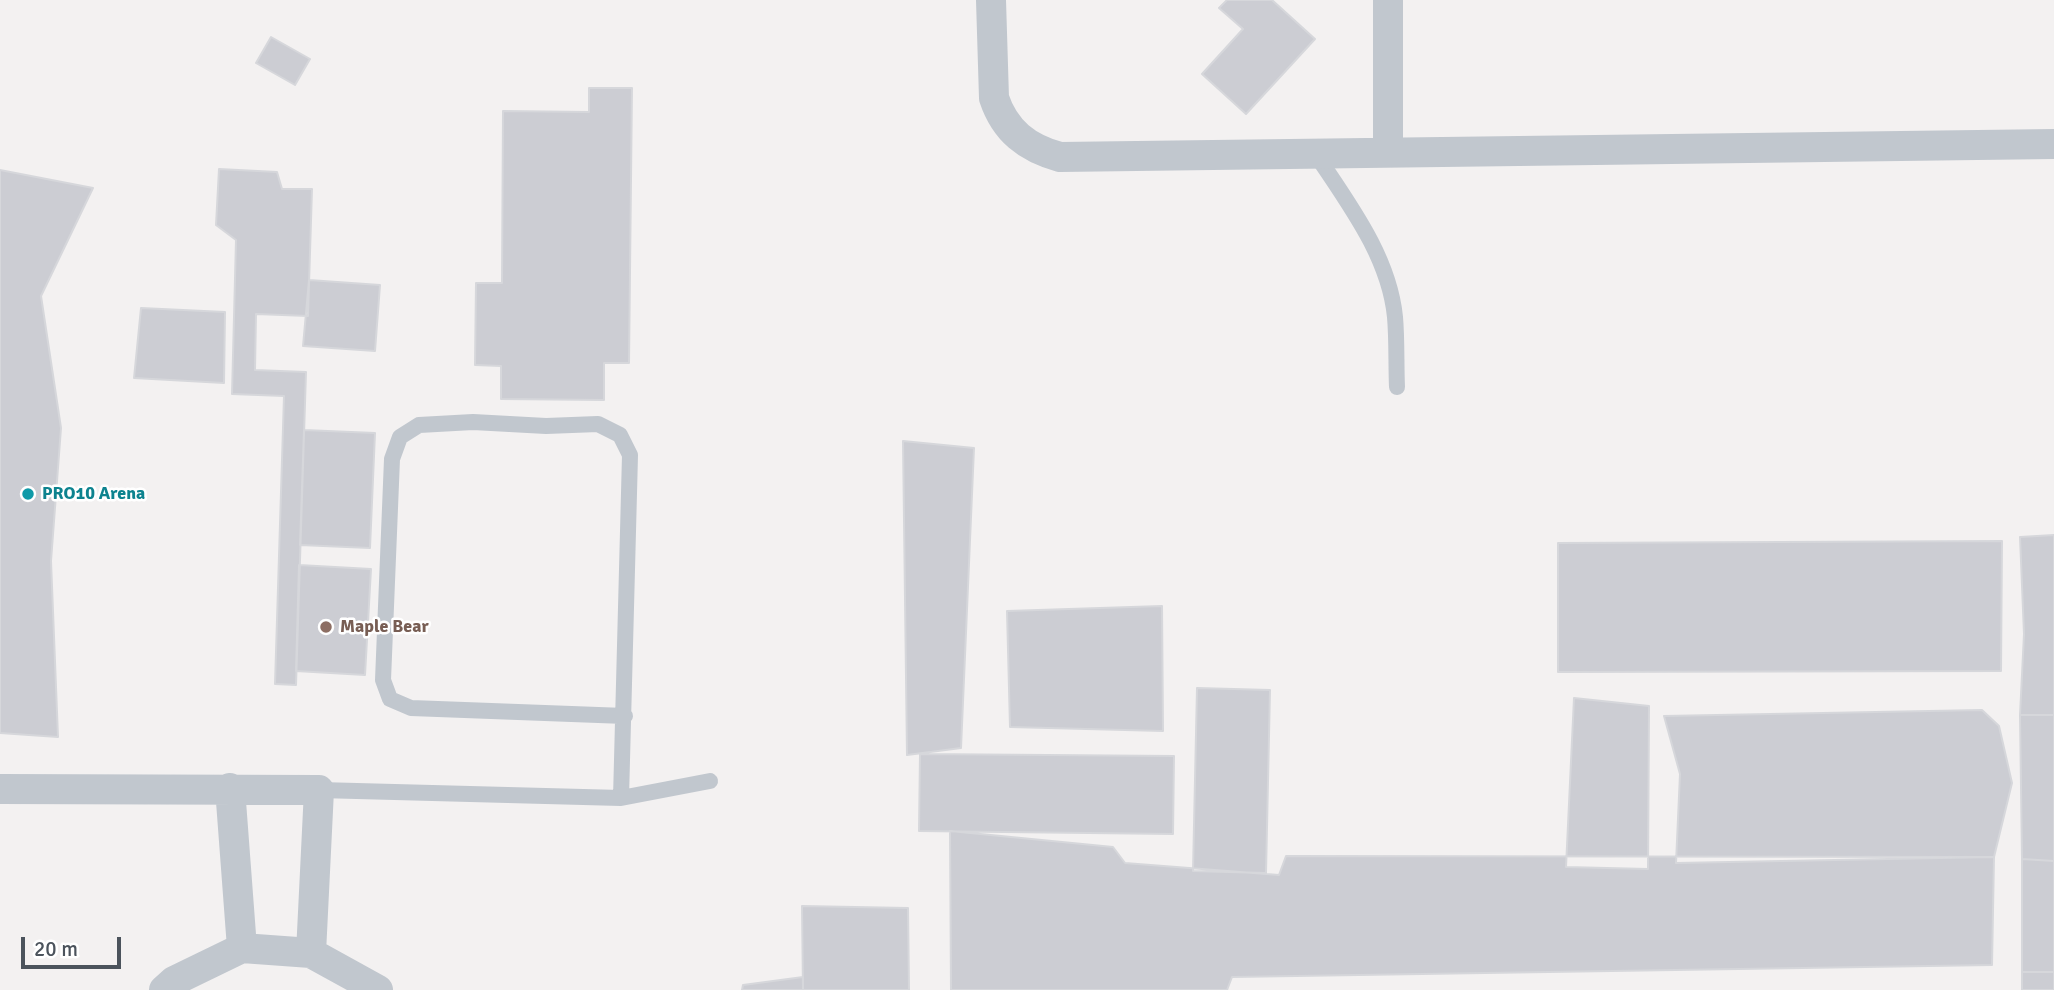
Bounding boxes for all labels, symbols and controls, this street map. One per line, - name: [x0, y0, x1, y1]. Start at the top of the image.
- place label: PRO10 Arena: [42, 483, 145, 505]
- marker: PRO10 Arena: [20, 486, 36, 502]
- place label: Maple Bear: [340, 616, 429, 638]
- marker: Maple Bear: [318, 619, 334, 635]
- scale bar: [24, 923, 124, 967]
- text: 20 m: [34, 936, 78, 962]

